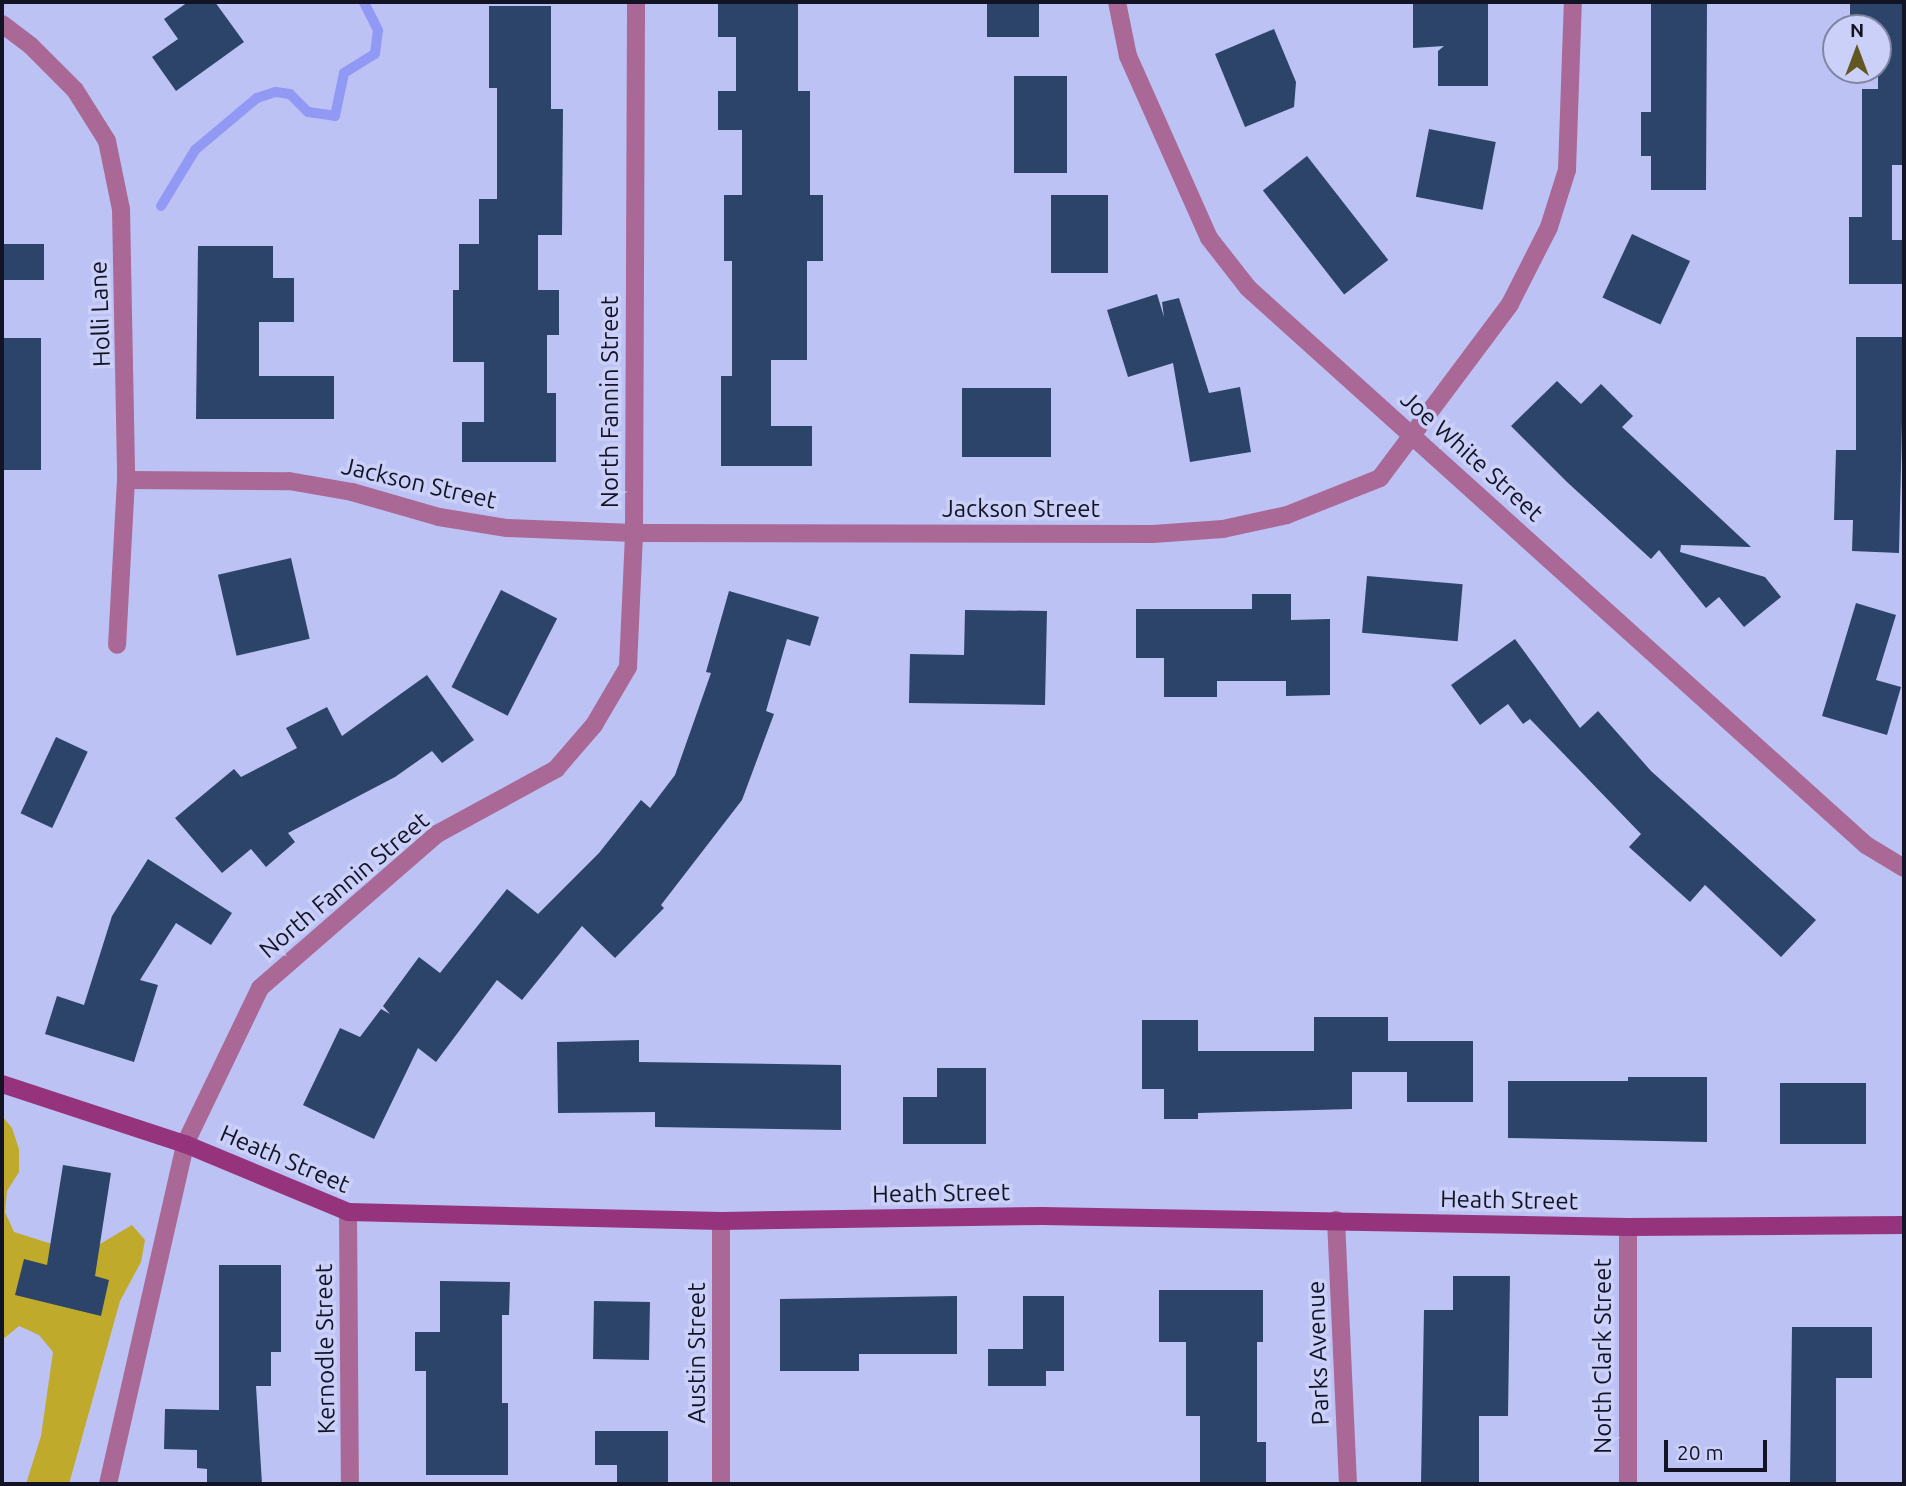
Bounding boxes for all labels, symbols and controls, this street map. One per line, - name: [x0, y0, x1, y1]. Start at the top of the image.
- north arrow: [1822, 14, 1892, 84]
- text: N: [1850, 19, 1864, 41]
- street label: Holli Lane: [84, 260, 116, 368]
- street label: North Fannin Street: [596, 296, 624, 508]
- street label: Joe White Street: [1395, 385, 1549, 527]
- street label: Jackson Street: [339, 451, 499, 515]
- street label: Jackson Street: [942, 495, 1100, 523]
- street label: North Fannin Street: [253, 806, 435, 964]
- street label: Heath Street: [216, 1119, 354, 1199]
- street label: Heath Street: [872, 1177, 1010, 1209]
- street label: Heath Street: [1440, 1184, 1578, 1216]
- street label: North Clark Street: [1589, 1258, 1617, 1454]
- street label: Kernodle Street: [309, 1264, 341, 1434]
- street label: Parks Avenue: [1301, 1280, 1335, 1426]
- street label: Austin Street: [683, 1282, 711, 1424]
- scale bar: [1668, 1426, 1771, 1470]
- text: 20 m: [1677, 1440, 1724, 1464]

